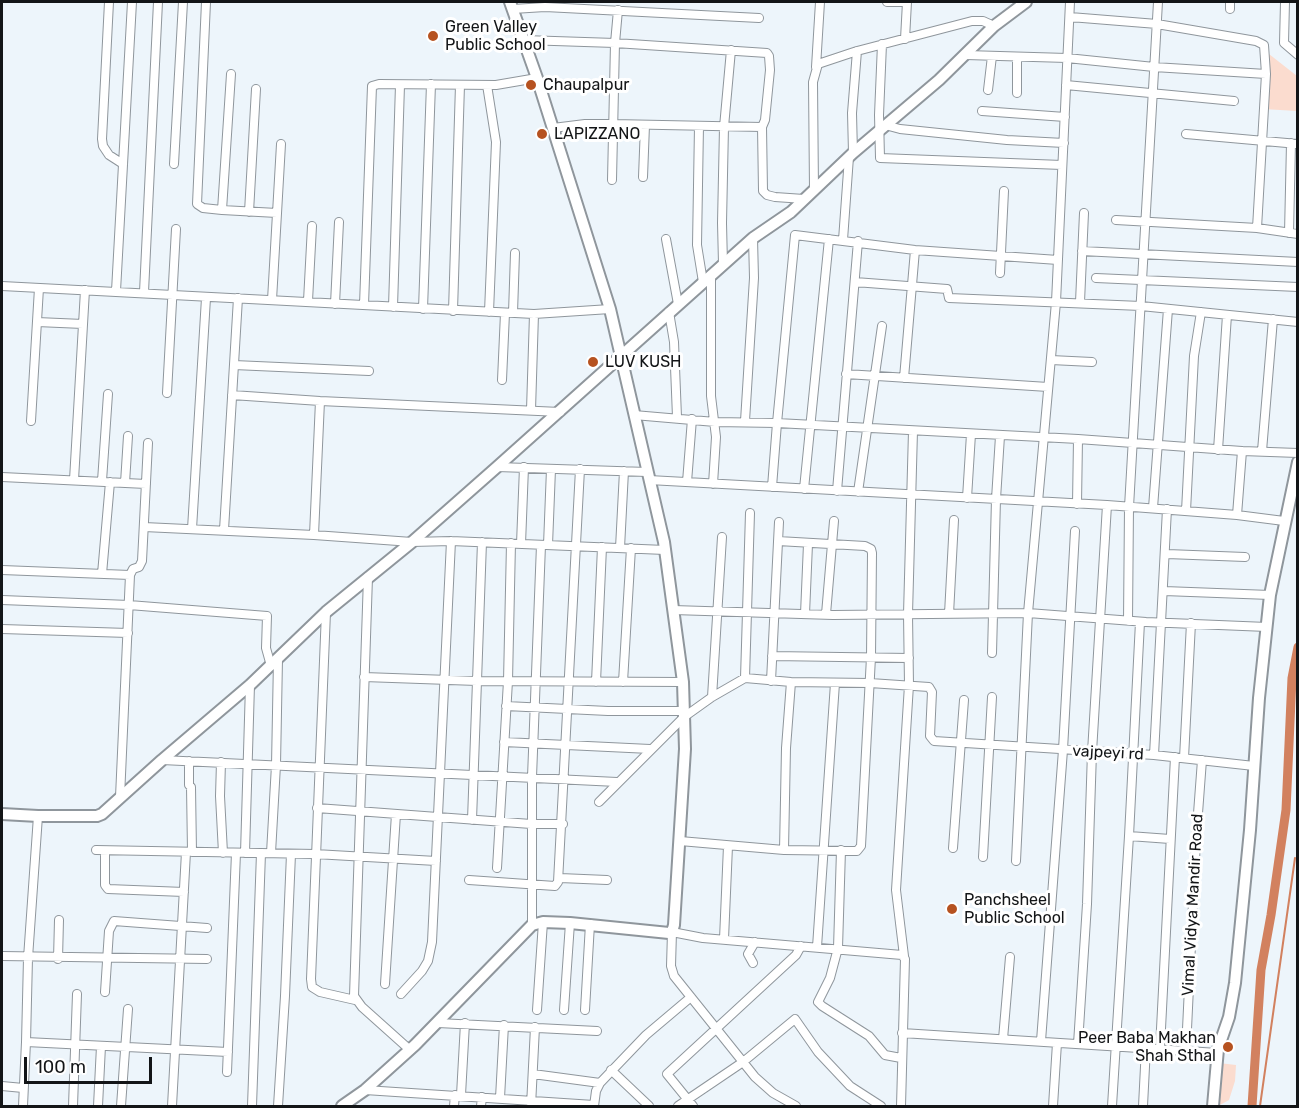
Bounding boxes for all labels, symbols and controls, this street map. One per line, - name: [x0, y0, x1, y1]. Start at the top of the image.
- place label: Green Valley Public School: [445, 17, 546, 55]
- marker: Green Valley Public School: [426, 29, 440, 43]
- place label: Chaupalpur: [543, 75, 629, 95]
- marker: Chaupalpur: [524, 78, 538, 92]
- place label: LAPIZZANO: [554, 124, 640, 144]
- marker: LAPIZZANO: [535, 127, 549, 141]
- place label: LUV KUSH: [605, 352, 682, 372]
- marker: LUV KUSH: [586, 355, 600, 369]
- street label: vajpeyi rd: [1072, 742, 1144, 764]
- street label: Vimal Vidya Mandir Road: [1179, 813, 1207, 997]
- place label: Panchsheel Public School: [964, 890, 1065, 928]
- marker: Panchsheel Public School: [945, 902, 959, 916]
- place label: Peer Baba Makhan Shah Sthal: [1078, 1028, 1216, 1066]
- marker: Peer Baba Makhan Shah Sthal: [1221, 1040, 1235, 1054]
- scale bar: [27, 1045, 154, 1083]
- text: 100 m: [35, 1056, 86, 1078]

